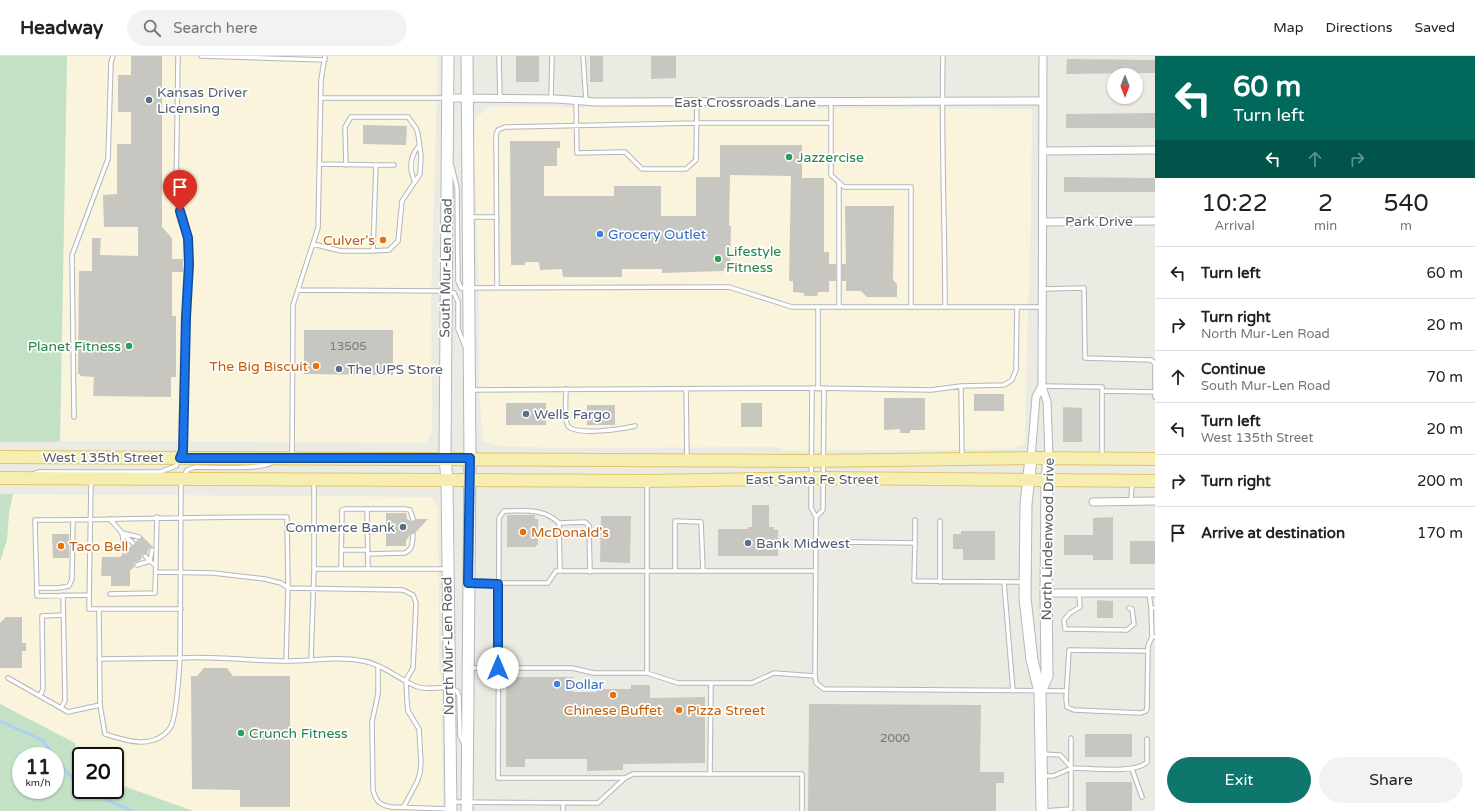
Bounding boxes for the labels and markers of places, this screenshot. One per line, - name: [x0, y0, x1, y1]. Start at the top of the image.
- place label: Kansas Driver Licensing: [157, 84, 248, 117]
- marker: Kansas Driver Licensing: [144, 95, 154, 105]
- place label: Jazzercise: [797, 149, 864, 166]
- marker: Jazzercise: [784, 152, 794, 162]
- pin: [163, 170, 197, 211]
- place label: Grocery Outlet: [608, 226, 707, 243]
- marker: Grocery Outlet: [595, 229, 605, 239]
- place label: Culver's: [323, 232, 375, 249]
- marker: Culver's: [378, 235, 388, 245]
- place label: Lifestyle Fitness: [726, 243, 781, 276]
- marker: Lifestyle Fitness: [713, 254, 723, 264]
- place label: Planet Fitness: [28, 338, 121, 355]
- marker: Planet Fitness: [124, 341, 134, 351]
- place label: The Big Biscuit: [209, 358, 309, 375]
- marker: The Big Biscuit: [311, 361, 321, 371]
- place label: The UPS Store: [347, 361, 443, 378]
- marker: The UPS Store: [334, 364, 344, 374]
- place label: Wells Fargo: [534, 406, 611, 423]
- marker: Wells Fargo: [521, 409, 531, 419]
- place label: Commerce Bank: [286, 519, 395, 536]
- marker: Commerce Bank: [398, 522, 408, 532]
- place label: McDonald's: [531, 524, 609, 541]
- marker: McDonald's: [518, 527, 528, 537]
- place label: Bank Midwest: [756, 535, 851, 552]
- place label: Taco Bell: [69, 538, 128, 555]
- marker: Bank Midwest: [743, 538, 753, 548]
- marker: Taco Bell: [56, 541, 66, 551]
- place label: Dollar: [565, 676, 605, 693]
- marker: Dollar: [552, 679, 562, 689]
- marker: Chinese Buffet: [608, 690, 618, 700]
- place label: Chinese Buffet: [564, 702, 663, 719]
- place label: Pizza Street: [687, 702, 766, 719]
- marker: Pizza Street: [674, 705, 684, 715]
- place label: Crunch Fitness: [249, 725, 348, 742]
- marker: Crunch Fitness: [236, 728, 246, 738]

